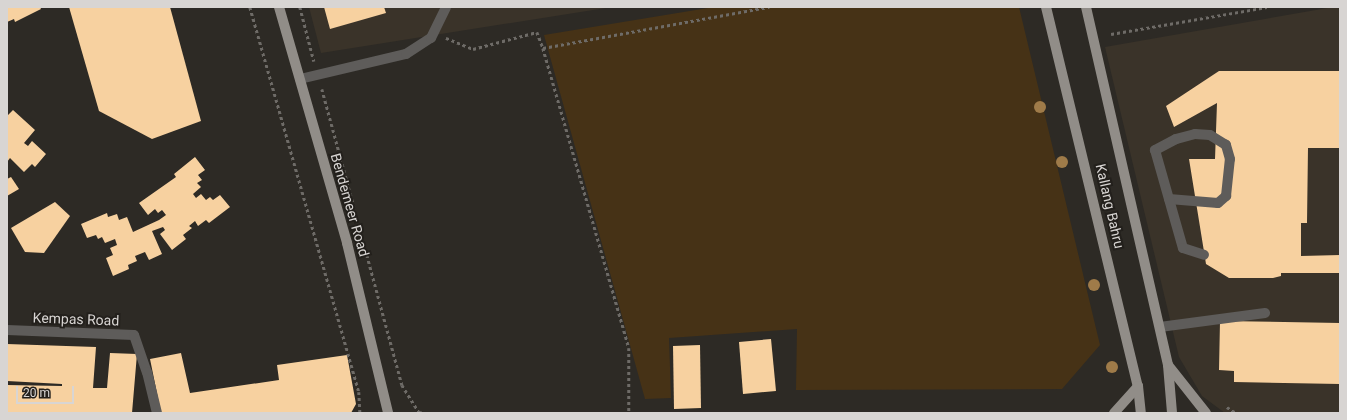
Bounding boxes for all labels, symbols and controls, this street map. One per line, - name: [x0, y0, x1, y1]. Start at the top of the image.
- street label: Bendemeer Road: [327, 151, 373, 259]
- street label: Kallang Bahru: [1092, 162, 1128, 250]
- street label: Kempas Road: [32, 309, 120, 329]
- scale bar: [18, 378, 76, 404]
- text: 20 m: [23, 386, 50, 400]

